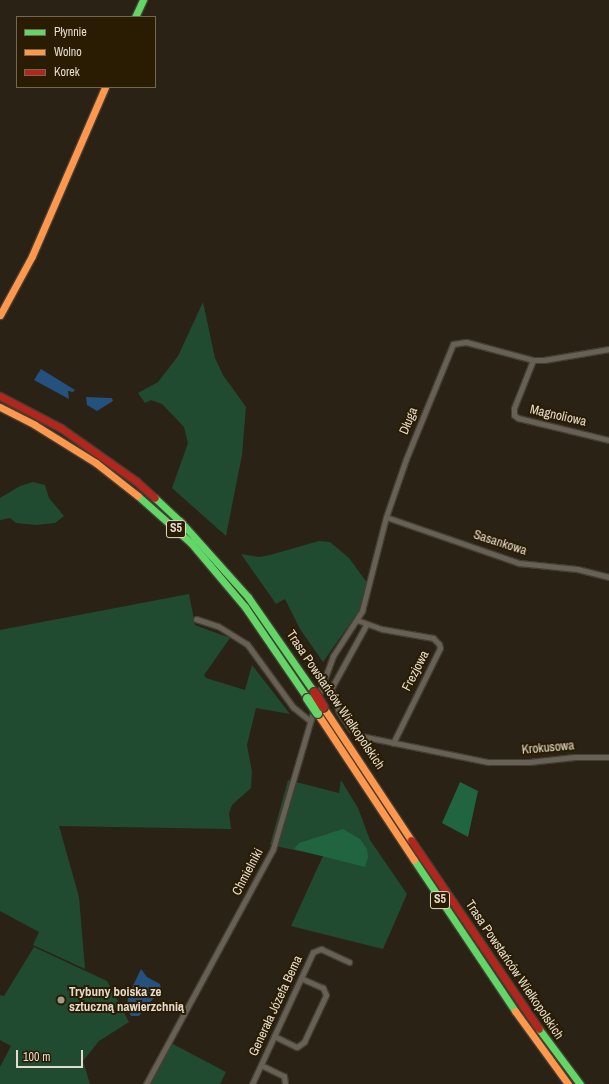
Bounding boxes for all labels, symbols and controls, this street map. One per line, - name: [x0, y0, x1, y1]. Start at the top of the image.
- legend: [16, 16, 156, 88]
- text: Płynnie: [54, 24, 87, 40]
- text: Wolno: [54, 44, 82, 60]
- text: Korek: [54, 64, 80, 80]
- street label: Magnoliowa: [528, 402, 588, 430]
- street label: Długa: [397, 405, 421, 437]
- road number: S5: [165, 519, 187, 539]
- street label: Sasankowa: [471, 527, 529, 559]
- street label: Trasa Powstańców Wielkopolskich: [283, 628, 387, 772]
- street label: Frezjowa: [399, 648, 433, 694]
- street label: Krokusowa: [521, 738, 575, 758]
- street label: Chmielniki: [229, 846, 267, 898]
- road number: S5: [429, 890, 451, 910]
- street label: Trasa Powstańców Wielkopolskich: [462, 898, 566, 1042]
- street label: Generała Józefa Bema: [246, 953, 306, 1059]
- place label: Trybuny boiska ze sztuczną nawierzchnią: [69, 985, 184, 1016]
- marker: Trybuny boiska ze sztuczną nawierzchnią: [56, 995, 66, 1005]
- scale bar: [18, 1042, 85, 1068]
- text: 100 m: [23, 1049, 50, 1065]

